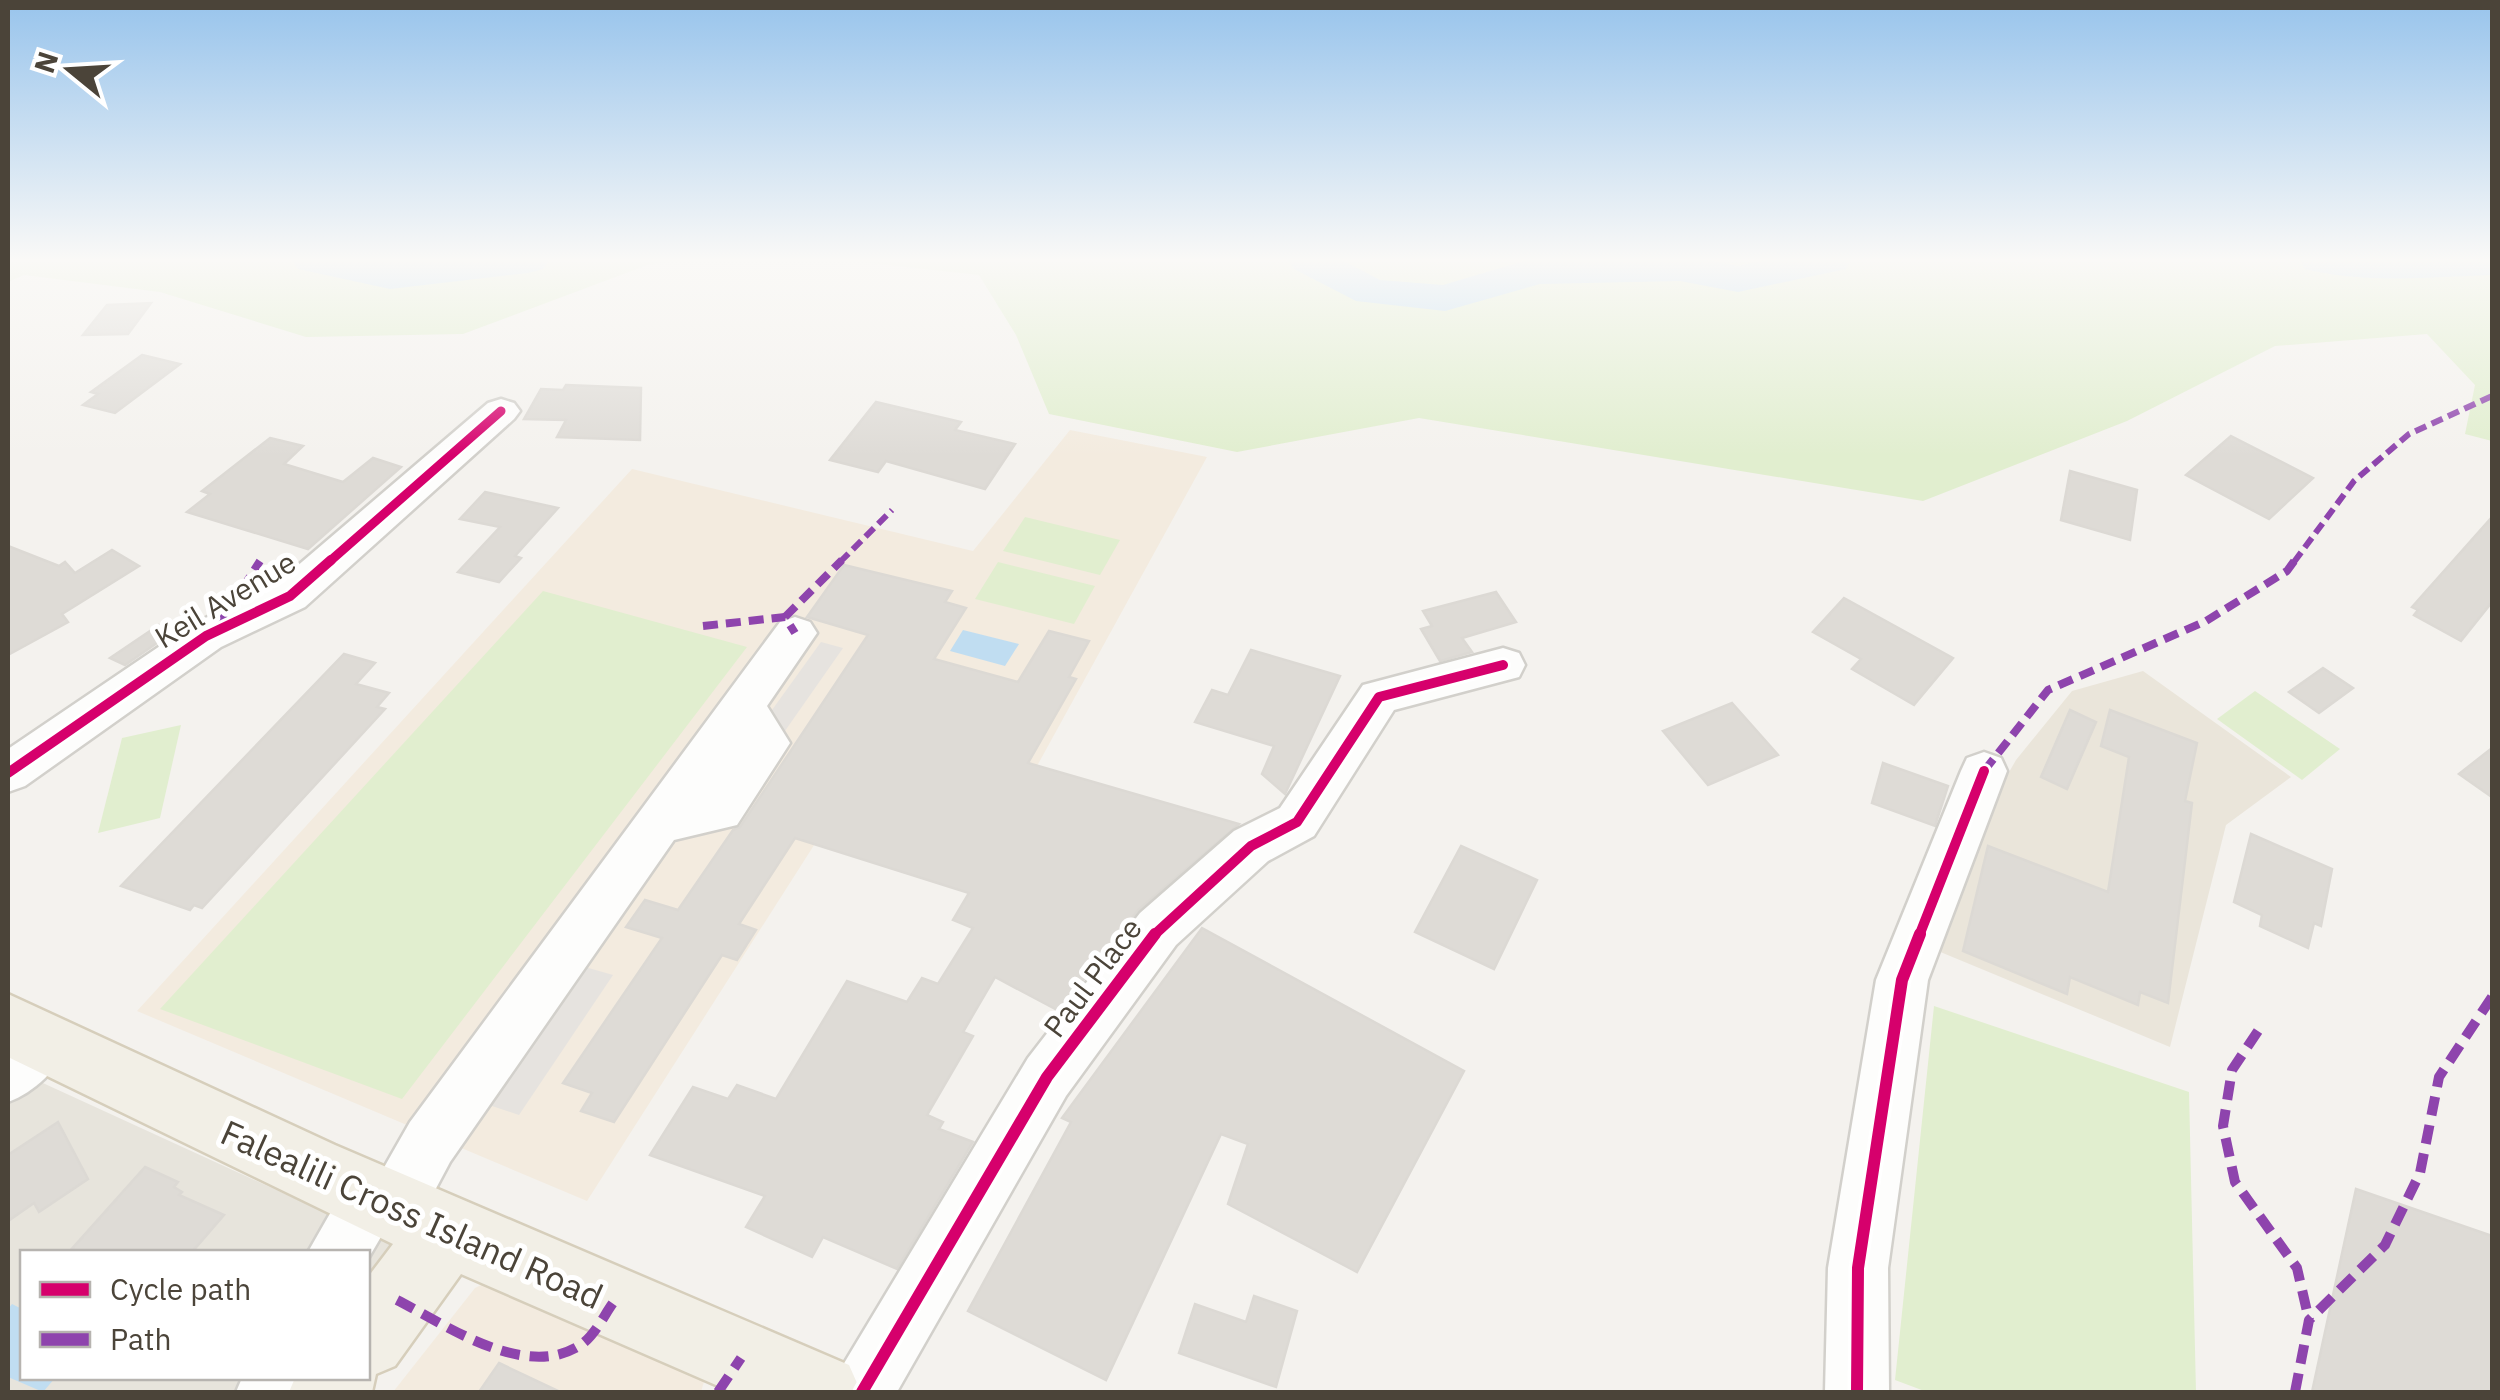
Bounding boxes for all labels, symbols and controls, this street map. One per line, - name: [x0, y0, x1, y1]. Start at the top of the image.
- north arrow: [20, 20, 120, 120]
- text: N: [25, 47, 66, 77]
- street label: Keil Avenue: [147, 542, 303, 656]
- street label: Paul Place: [1034, 909, 1150, 1045]
- street label: Falealili Cross Island Road: [214, 1109, 610, 1319]
- legend: [20, 1250, 370, 1380]
- text: Cycle path: [110, 1269, 251, 1308]
- text: Path: [110, 1319, 171, 1358]

